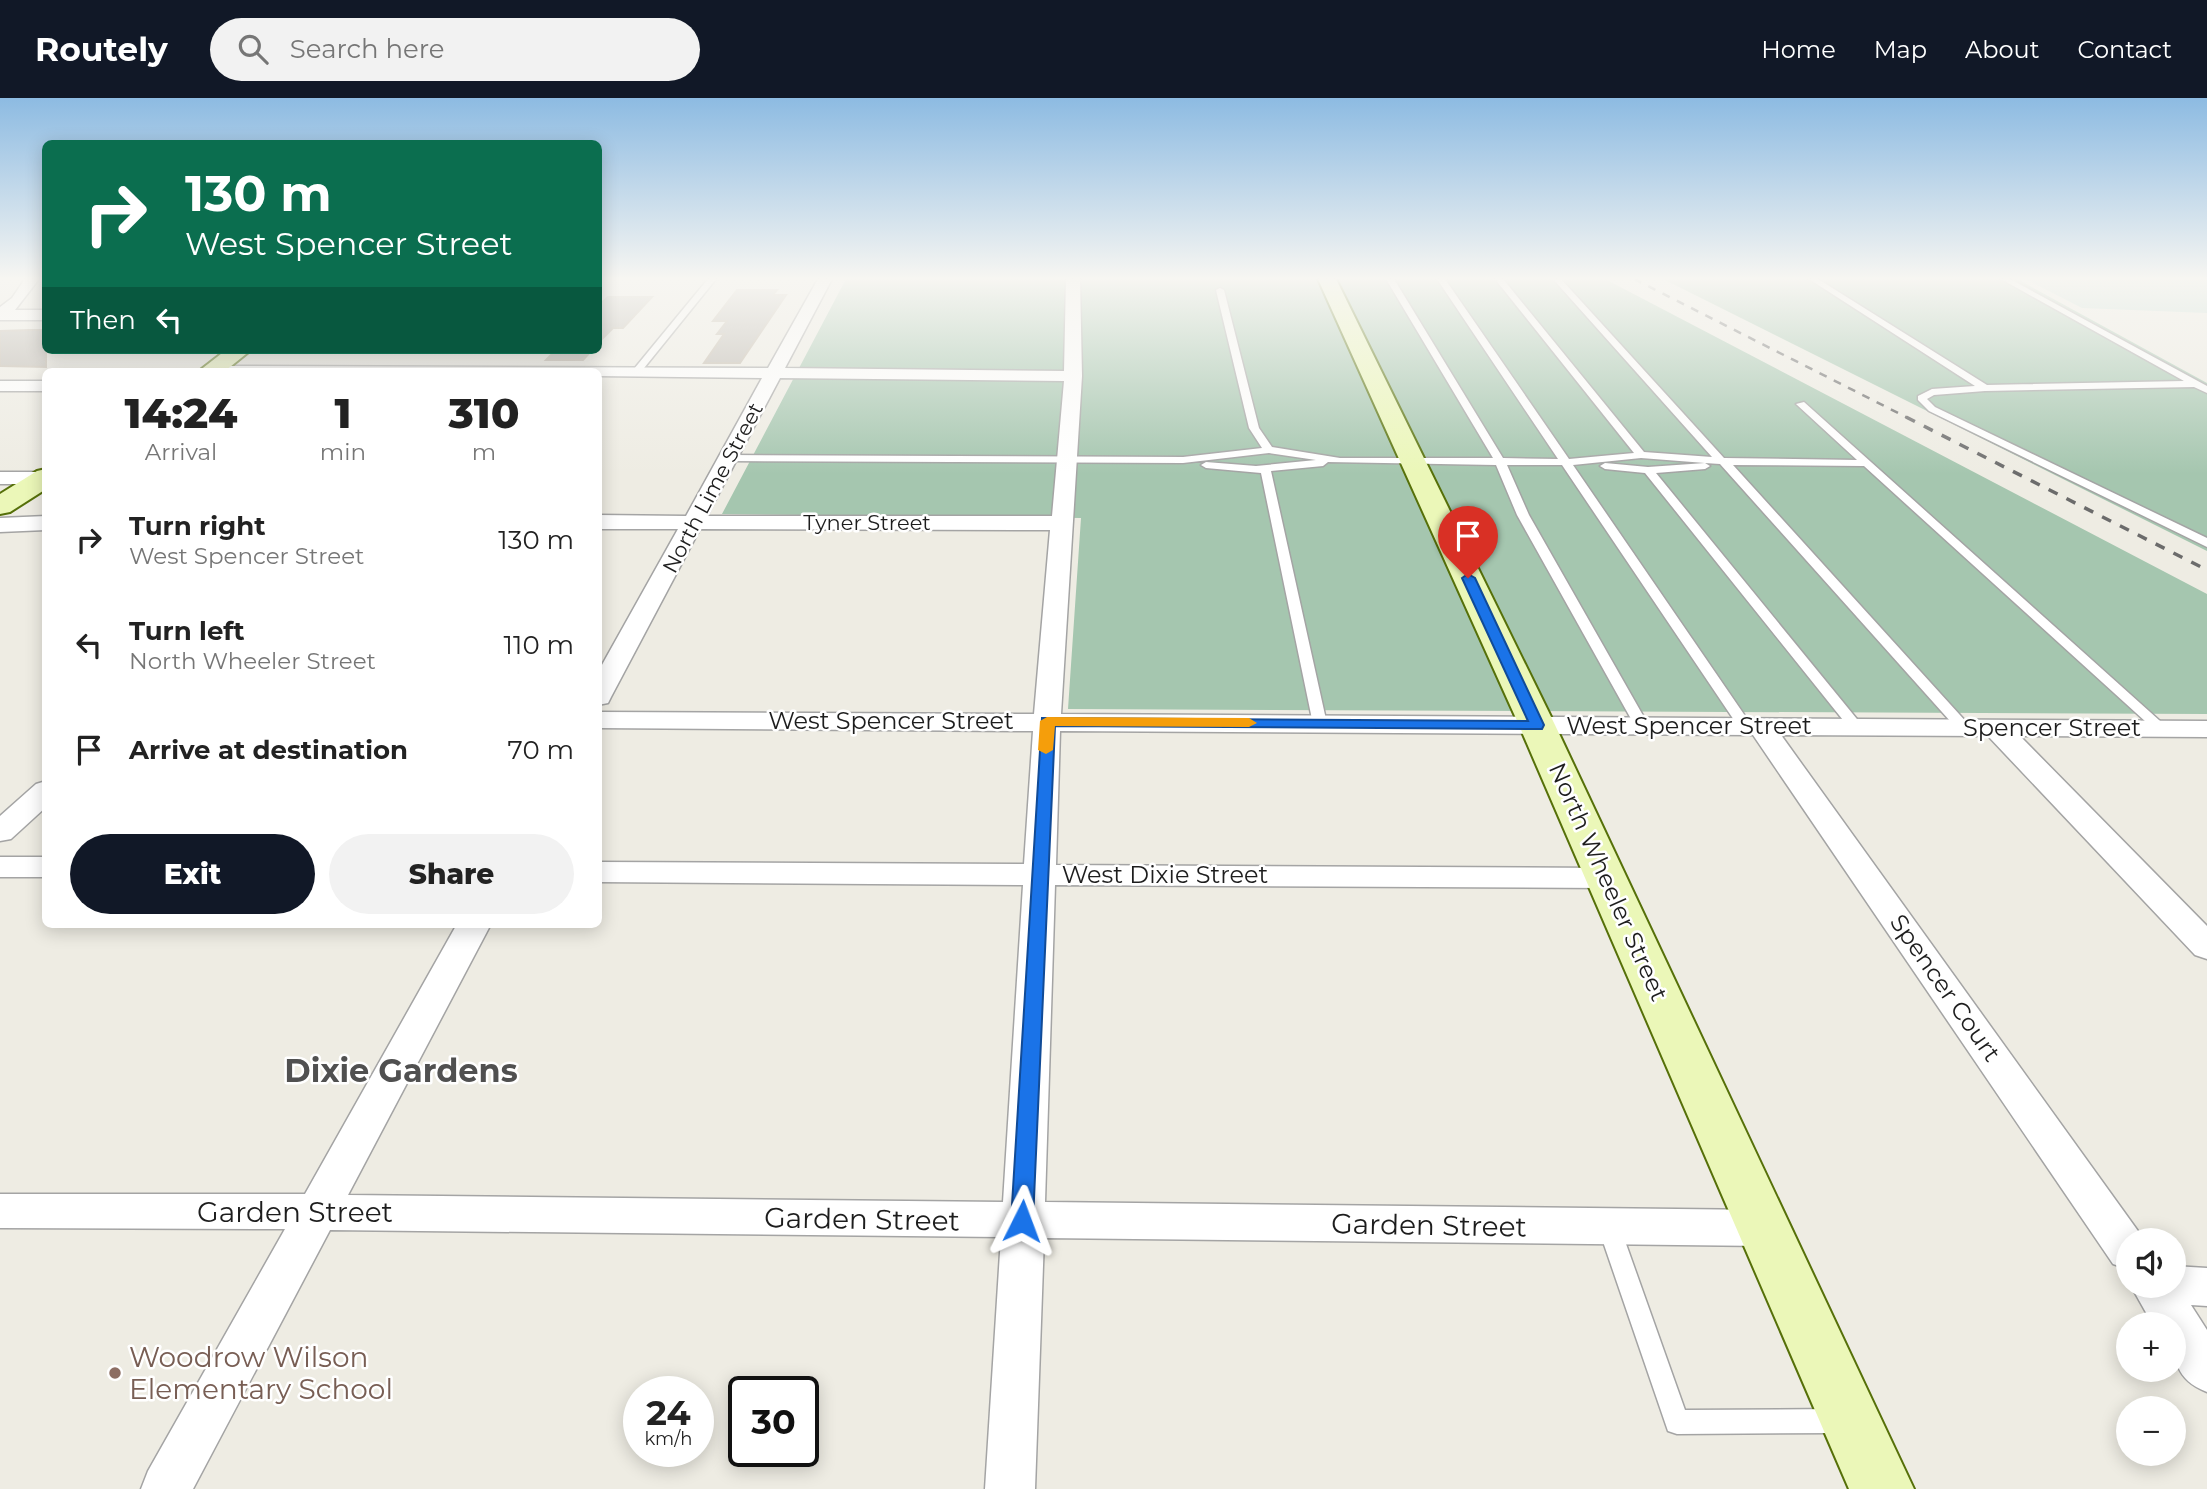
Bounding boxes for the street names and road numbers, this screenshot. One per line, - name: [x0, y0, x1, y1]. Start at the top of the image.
- street label: North Lime Street: [657, 398, 768, 577]
- street label: Tyner Street: [803, 510, 931, 535]
- street label: West Spencer Street: [768, 706, 1014, 735]
- street label: West Spencer Street: [1566, 711, 1812, 740]
- street label: Spencer Street: [1963, 713, 2141, 742]
- street label: North Wheeler Street: [1543, 758, 1674, 1006]
- street label: West Dixie Street: [1062, 860, 1268, 889]
- street label: Spencer Court: [1884, 909, 2007, 1067]
- street label: Garden Street: [197, 1195, 393, 1229]
- street label: Garden Street: [764, 1200, 960, 1238]
- street label: Garden Street: [1331, 1206, 1527, 1244]

